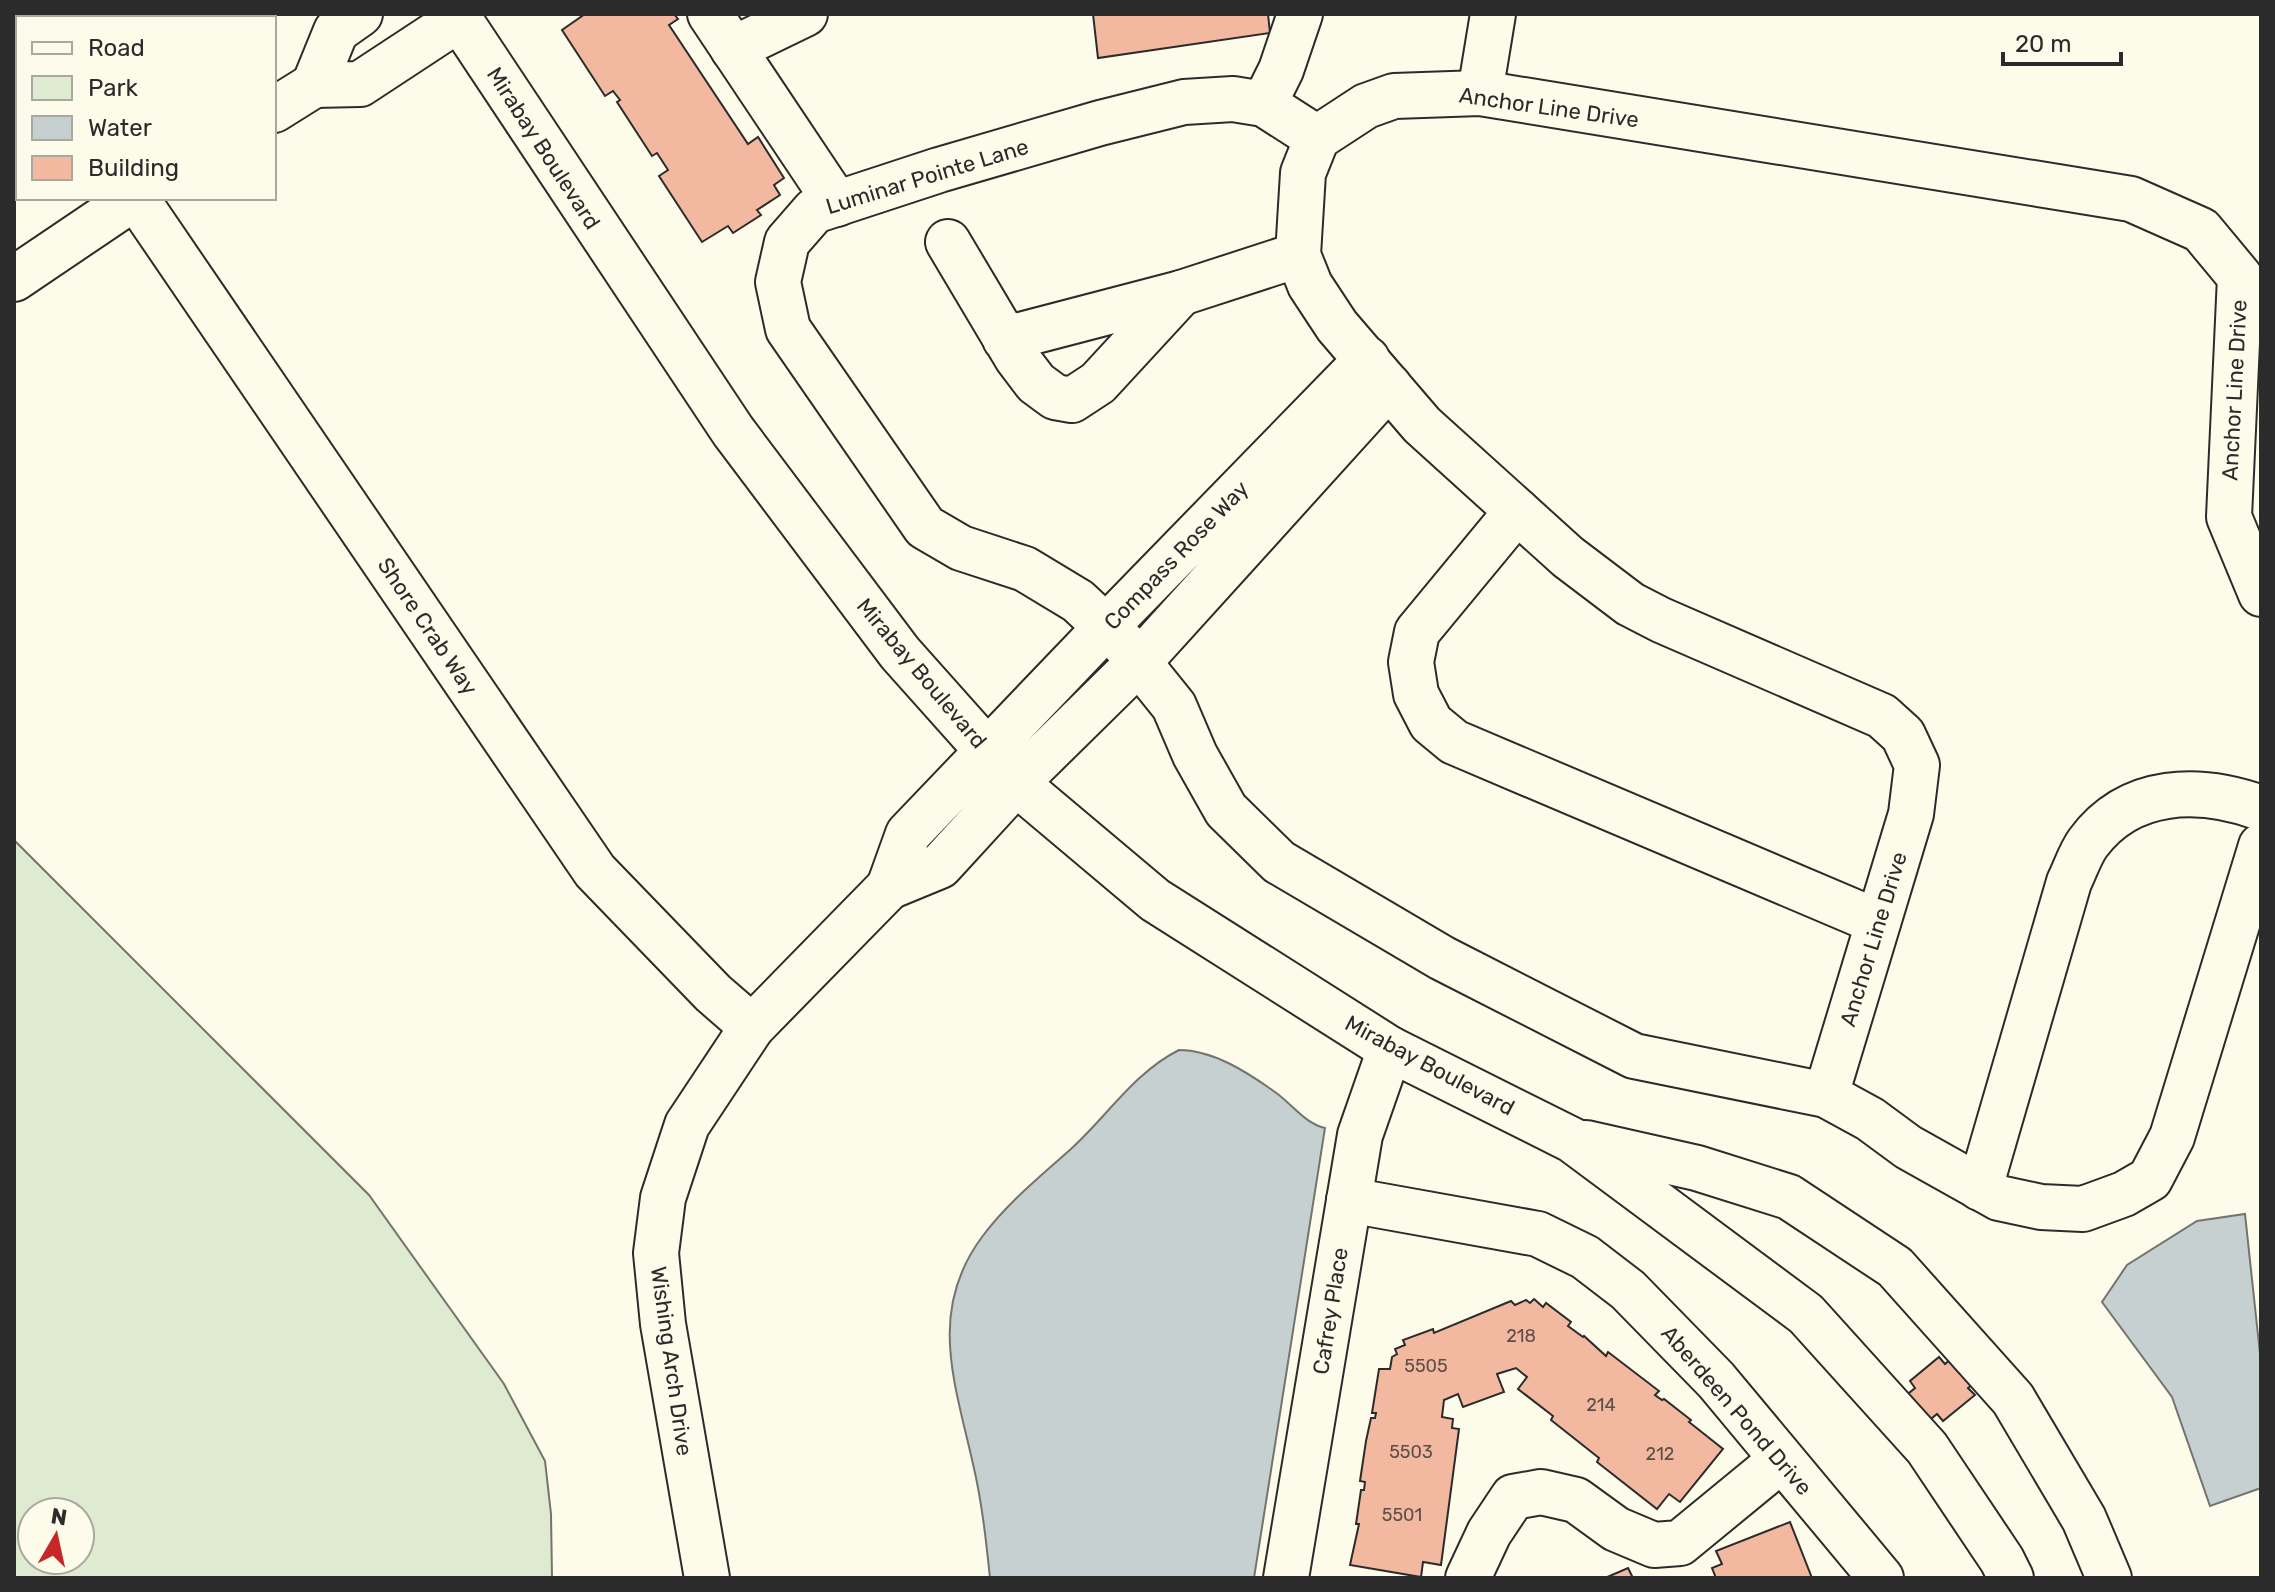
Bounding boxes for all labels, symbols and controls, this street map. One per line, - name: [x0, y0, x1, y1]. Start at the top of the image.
- legend: [16, 16, 276, 200]
- scale bar: [2003, 16, 2121, 66]
- text: 20 m: [2015, 30, 2072, 58]
- text: Road: [88, 34, 145, 62]
- street label: Mirabay Boulevard: [481, 62, 606, 234]
- text: Park: [88, 74, 139, 102]
- street label: Anchor Line Drive: [1457, 82, 1641, 133]
- text: Water: [88, 114, 152, 142]
- street label: Luminar Pointe Lane: [823, 133, 1032, 220]
- text: Building: [88, 154, 179, 182]
- street label: Anchor Line Drive: [2216, 299, 2253, 481]
- street label: Compass Rose Way: [1098, 475, 1254, 635]
- street label: Shore Crab Way: [372, 552, 483, 700]
- street label: Mirabay Boulevard: [851, 593, 992, 754]
- street label: Anchor Line Drive: [1834, 849, 1913, 1030]
- street label: Mirabay Boulevard: [1340, 1009, 1519, 1121]
- street label: Cafrey Place: [1307, 1246, 1354, 1377]
- street label: Wishing Arch Drive: [645, 1265, 698, 1457]
- street label: Aberdeen Pond Drive: [1656, 1320, 1818, 1501]
- house number: 218: [1506, 1325, 1536, 1347]
- house number: 5505: [1404, 1355, 1448, 1377]
- house number: 214: [1586, 1394, 1616, 1416]
- house number: 5503: [1389, 1441, 1433, 1463]
- house number: 212: [1646, 1443, 1674, 1465]
- north arrow: [16, 1496, 96, 1576]
- text: N: [49, 1502, 69, 1531]
- house number: 5501: [1382, 1504, 1422, 1526]

